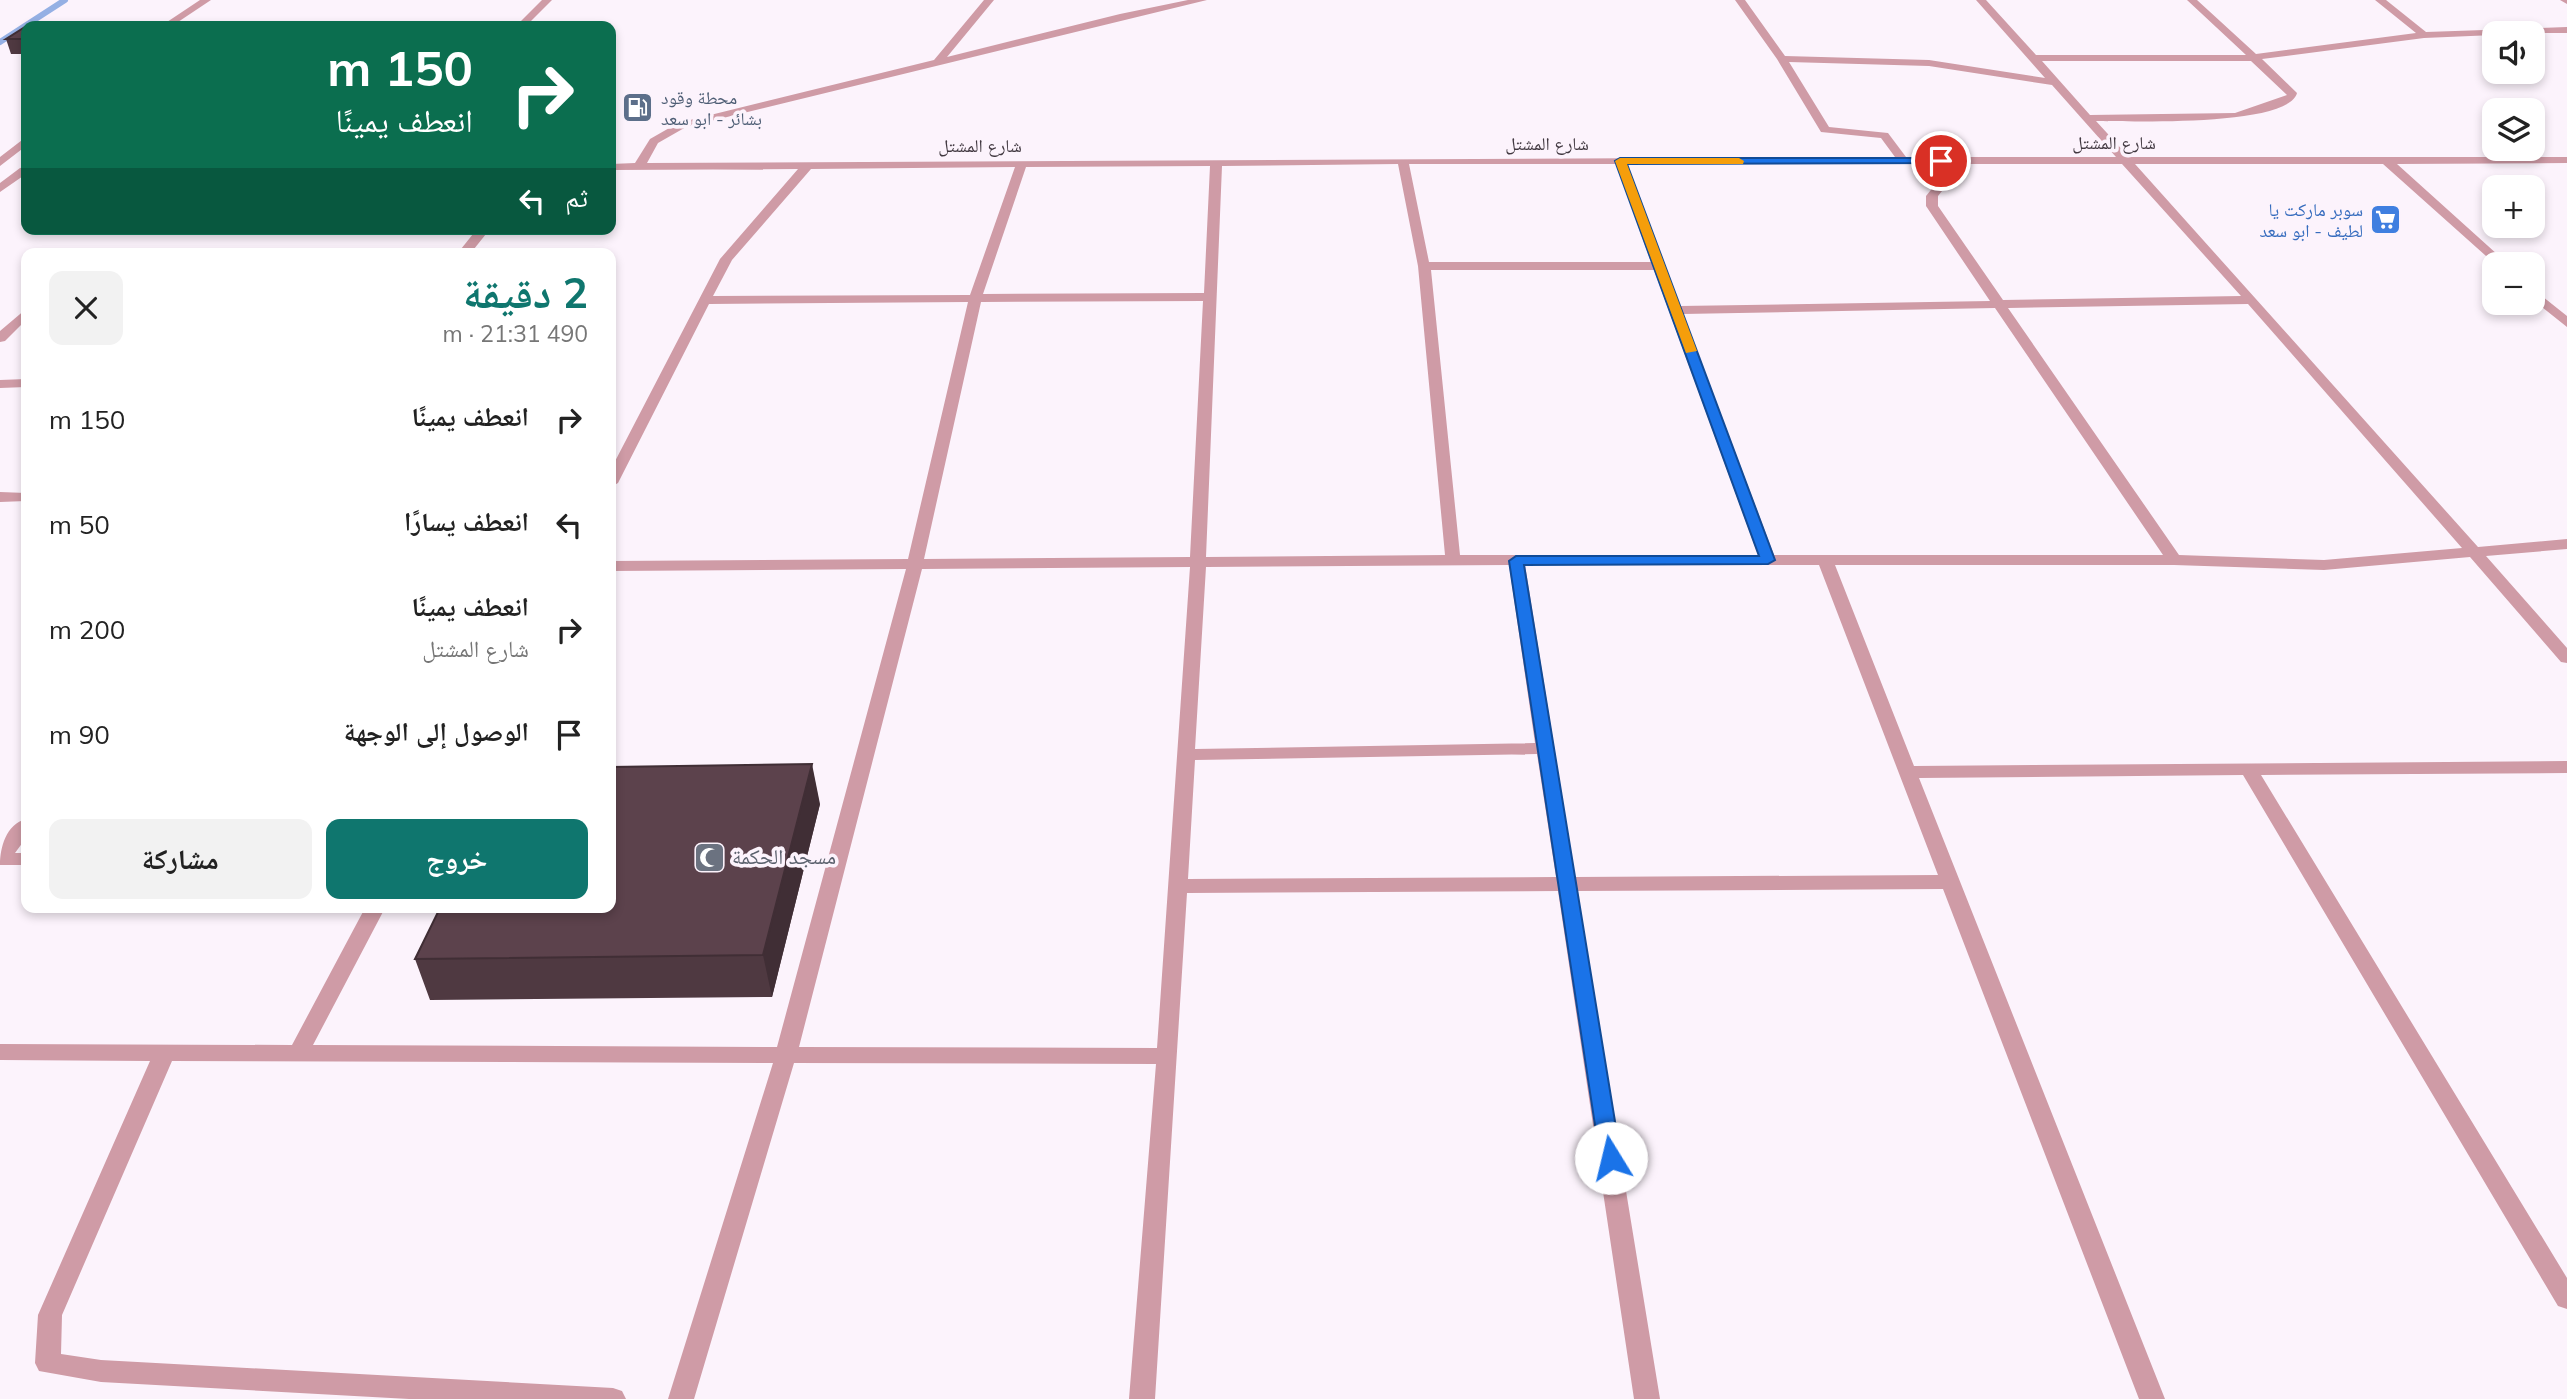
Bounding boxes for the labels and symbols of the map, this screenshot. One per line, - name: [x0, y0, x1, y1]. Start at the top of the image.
- place label: محطة وقود بشائر - ابو سعد: [661, 86, 762, 130]
- fuel station icon: محطة وقود بشائر - ابو سعد: [621, 91, 655, 125]
- pin: [1911, 131, 1971, 191]
- street label: شارع المشتل: [2072, 131, 2156, 154]
- street label: شارع المشتل: [1505, 132, 1589, 155]
- street label: شارع المشتل: [938, 134, 1022, 157]
- place label: سوبر ماركت يا لطيف - ابو سعد: [2259, 198, 2363, 242]
- supermarket icon: سوبر ماركت يا لطيف - ابو سعد: [2369, 203, 2403, 237]
- mosque icon: مسجد الحكمة: [692, 840, 726, 874]
- place label: مسجد الحكمة: [732, 843, 836, 869]
- position arrow: [1574, 1121, 1648, 1195]

